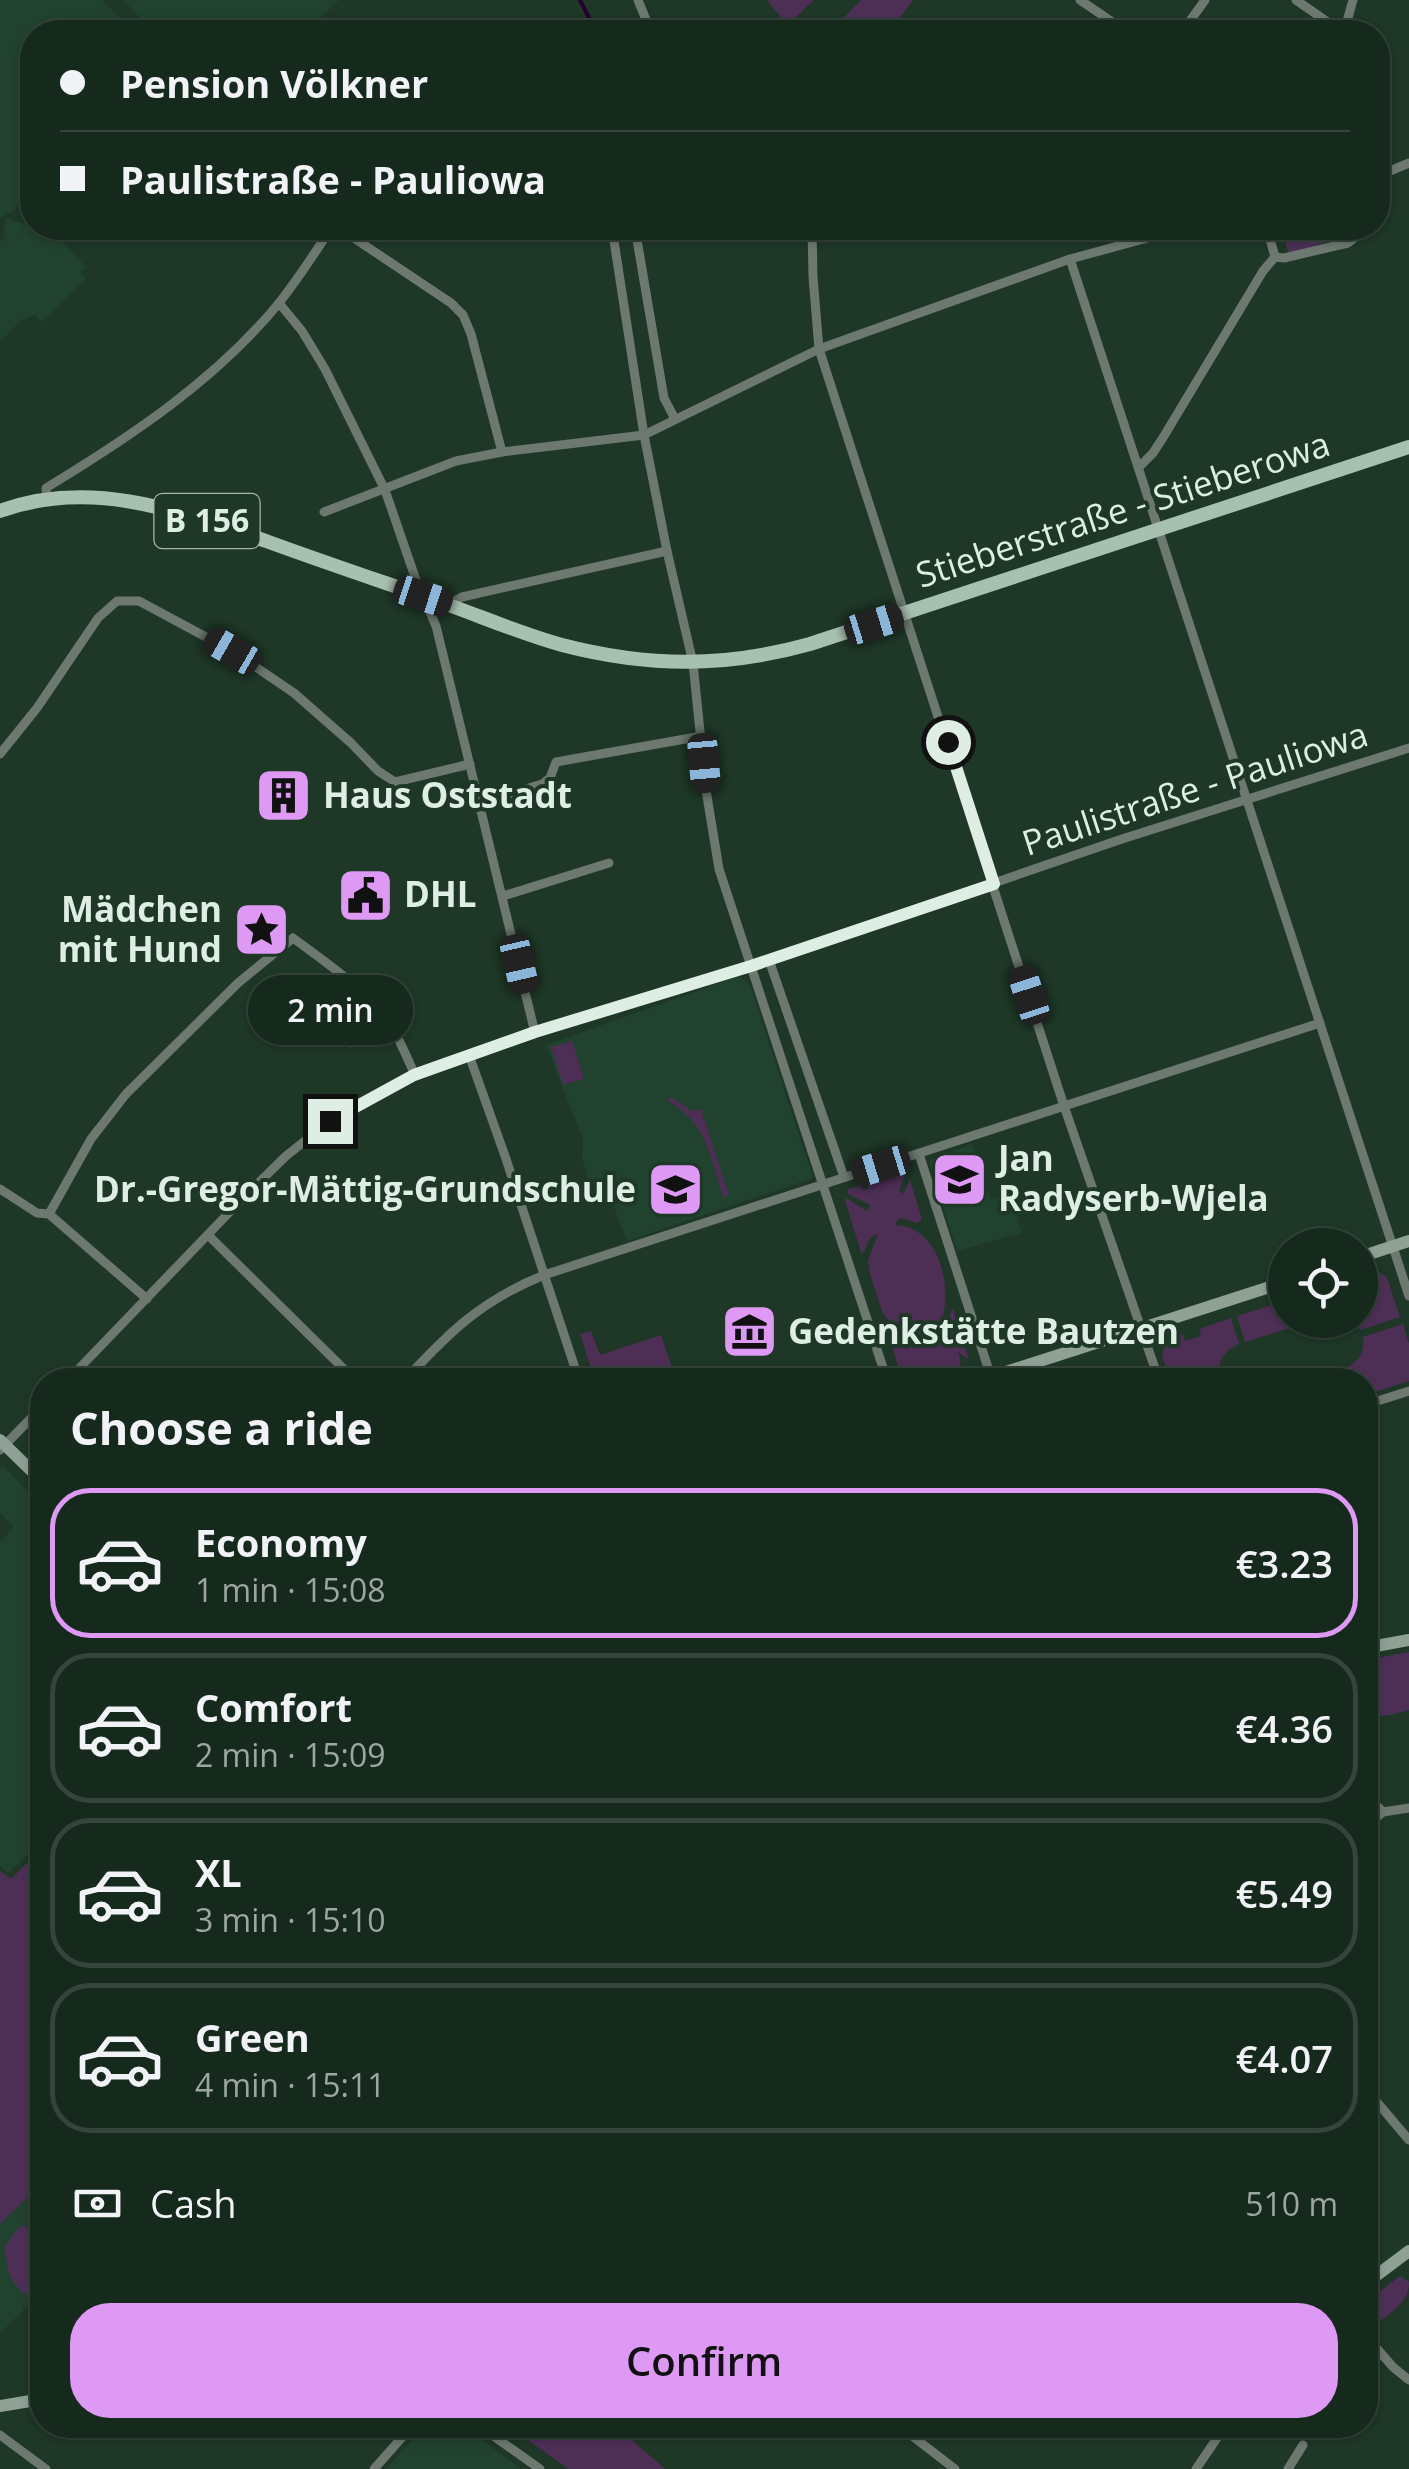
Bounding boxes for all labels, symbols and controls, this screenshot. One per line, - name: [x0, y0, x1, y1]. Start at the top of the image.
- text: Pension Völkner: [120, 57, 428, 109]
- text: Paulistraße - Pauliowa: [120, 153, 546, 205]
- street label: Stieberstraße - Stieberowa: [910, 419, 1335, 598]
- road number: B 156: [154, 494, 260, 548]
- car: [390, 572, 456, 620]
- car: [841, 601, 907, 647]
- car: [199, 623, 265, 679]
- street label: Paulistraße - Pauliowa: [1016, 709, 1373, 866]
- route start: [926, 720, 971, 765]
- car: [686, 732, 722, 794]
- building icon: Haus Oststadt: [254, 766, 314, 826]
- place label: Haus Oststadt: [323, 771, 572, 818]
- public building icon: DHL: [335, 865, 395, 925]
- place label: DHL: [404, 870, 476, 917]
- place label: Mädchen mit Hund: [58, 885, 222, 972]
- place icon: Mädchen mit Hund: [231, 900, 291, 960]
- car: [498, 931, 540, 997]
- car: [1005, 962, 1053, 1028]
- callout: 2 min: [248, 976, 412, 1046]
- text: 2 min: [287, 988, 374, 1031]
- route end: [308, 1099, 353, 1144]
- place label: Jan Radyserb-Wjela: [995, 1134, 1269, 1221]
- car: [848, 1143, 914, 1189]
- school or university icon: Jan Radyserb-Wjela: [929, 1149, 989, 1209]
- school or university icon: Dr.-Gregor-Mättig-Grundschule: [645, 1160, 705, 1220]
- place label: Dr.-Gregor-Mättig-Grundschule: [94, 1165, 636, 1212]
- map controls: [1268, 1228, 1378, 1338]
- button: locate: [1268, 1228, 1378, 1338]
- museum icon: Gedenkstätte Bautzen: [719, 1302, 779, 1362]
- place label: Gedenkstätte Bautzen: [788, 1307, 1179, 1354]
- text: Choose a ride: [70, 1397, 373, 1458]
- text: Economy: [195, 1516, 367, 1568]
- icon: car: [75, 1518, 165, 1608]
- text: €3.23: [1236, 1537, 1333, 1589]
- text: 1 min · 15:08: [195, 1568, 386, 1611]
- text: Comfort: [195, 1681, 352, 1733]
- icon: car: [75, 1683, 165, 1773]
- text: €4.36: [1236, 1702, 1333, 1754]
- text: 2 min · 15:09: [195, 1733, 386, 1776]
- text: XL: [195, 1846, 242, 1898]
- icon: car: [75, 1848, 165, 1938]
- text: €5.49: [1236, 1867, 1333, 1919]
- text: 3 min · 15:10: [195, 1898, 386, 1941]
- text: Green: [195, 2011, 310, 2063]
- icon: car: [75, 2013, 165, 2103]
- text: €4.07: [1236, 2032, 1333, 2084]
- text: 4 min · 15:11: [195, 2063, 386, 2106]
- icon: cash: [70, 2176, 125, 2231]
- text: Cash: [150, 2177, 236, 2229]
- text: 510 m: [1245, 2182, 1338, 2225]
- button: Confirm: [70, 2303, 1338, 2418]

